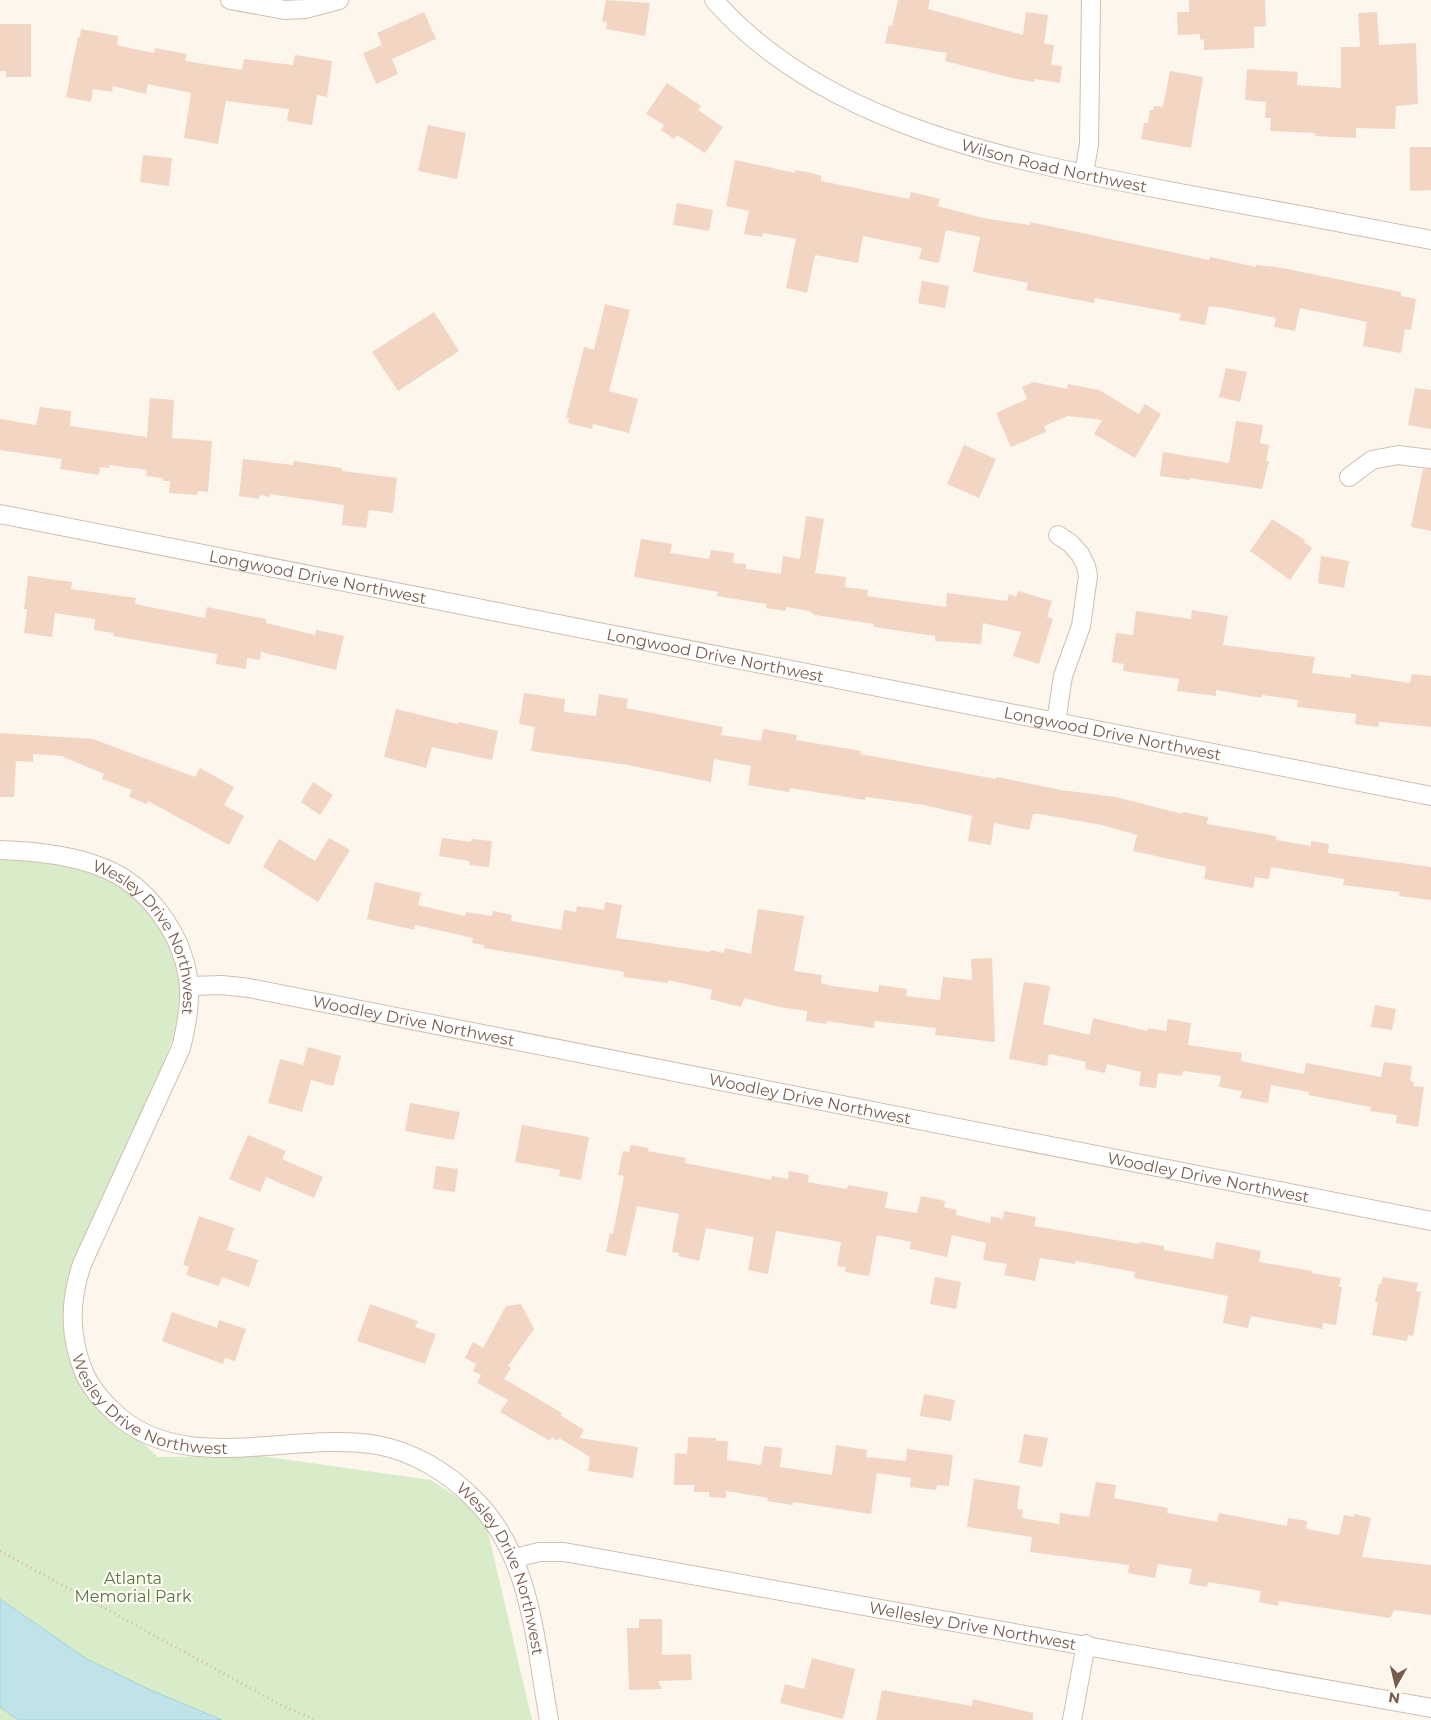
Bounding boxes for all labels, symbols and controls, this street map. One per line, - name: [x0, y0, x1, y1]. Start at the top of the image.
- street label: Wilson Road Northwest: [959, 135, 1149, 196]
- street label: Longwood Drive Northwest: [208, 546, 429, 607]
- street label: Longwood Drive Northwest: [605, 624, 826, 686]
- street label: Longwood Drive Northwest: [1002, 703, 1223, 764]
- street label: Wesley Drive Northwest: [90, 855, 199, 1016]
- street label: Woodley Drive Northwest: [311, 991, 517, 1050]
- street label: Woodley Drive Northwest: [707, 1069, 913, 1128]
- street label: Woodley Drive Northwest: [1106, 1148, 1311, 1206]
- street label: Wesley Drive Northwest: [68, 1351, 228, 1458]
- street label: Wesley Drive Northwest: [453, 1478, 548, 1657]
- park label: Atlanta Memorial Park: [74, 1569, 192, 1606]
- street label: Wellesley Drive Northwest: [868, 1598, 1078, 1654]
- north arrow: [1371, 1660, 1421, 1710]
- text: N: [1387, 1688, 1401, 1708]

